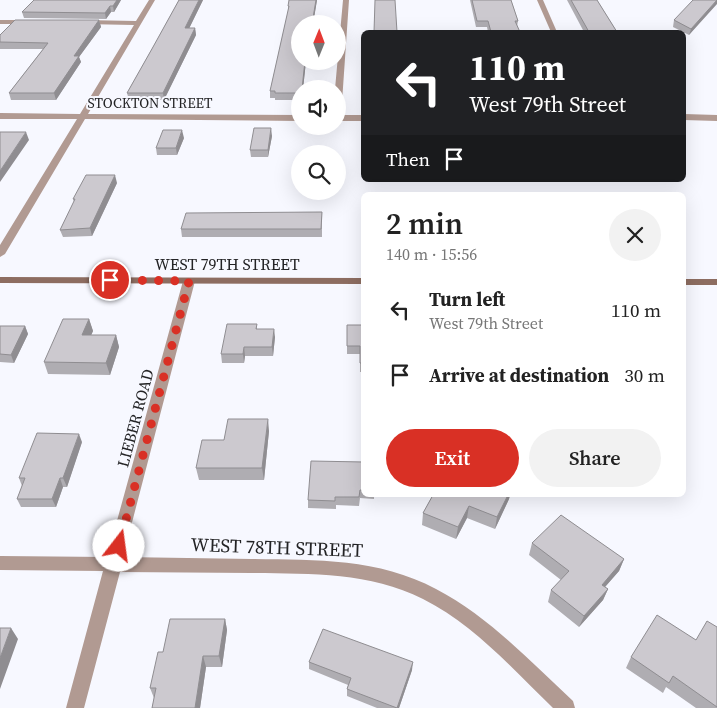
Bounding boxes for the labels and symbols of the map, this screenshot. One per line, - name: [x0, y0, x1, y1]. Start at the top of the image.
- north arrow: [291, 15, 346, 70]
- street label: STOCKTON STREET: [88, 93, 213, 113]
- street label: WEST 79TH STREET: [154, 253, 300, 275]
- pin: [89, 259, 131, 301]
- street label: LIEBER ROAD: [111, 366, 159, 470]
- position arrow: [92, 519, 144, 571]
- street label: WEST 78TH STREET: [190, 531, 364, 563]

